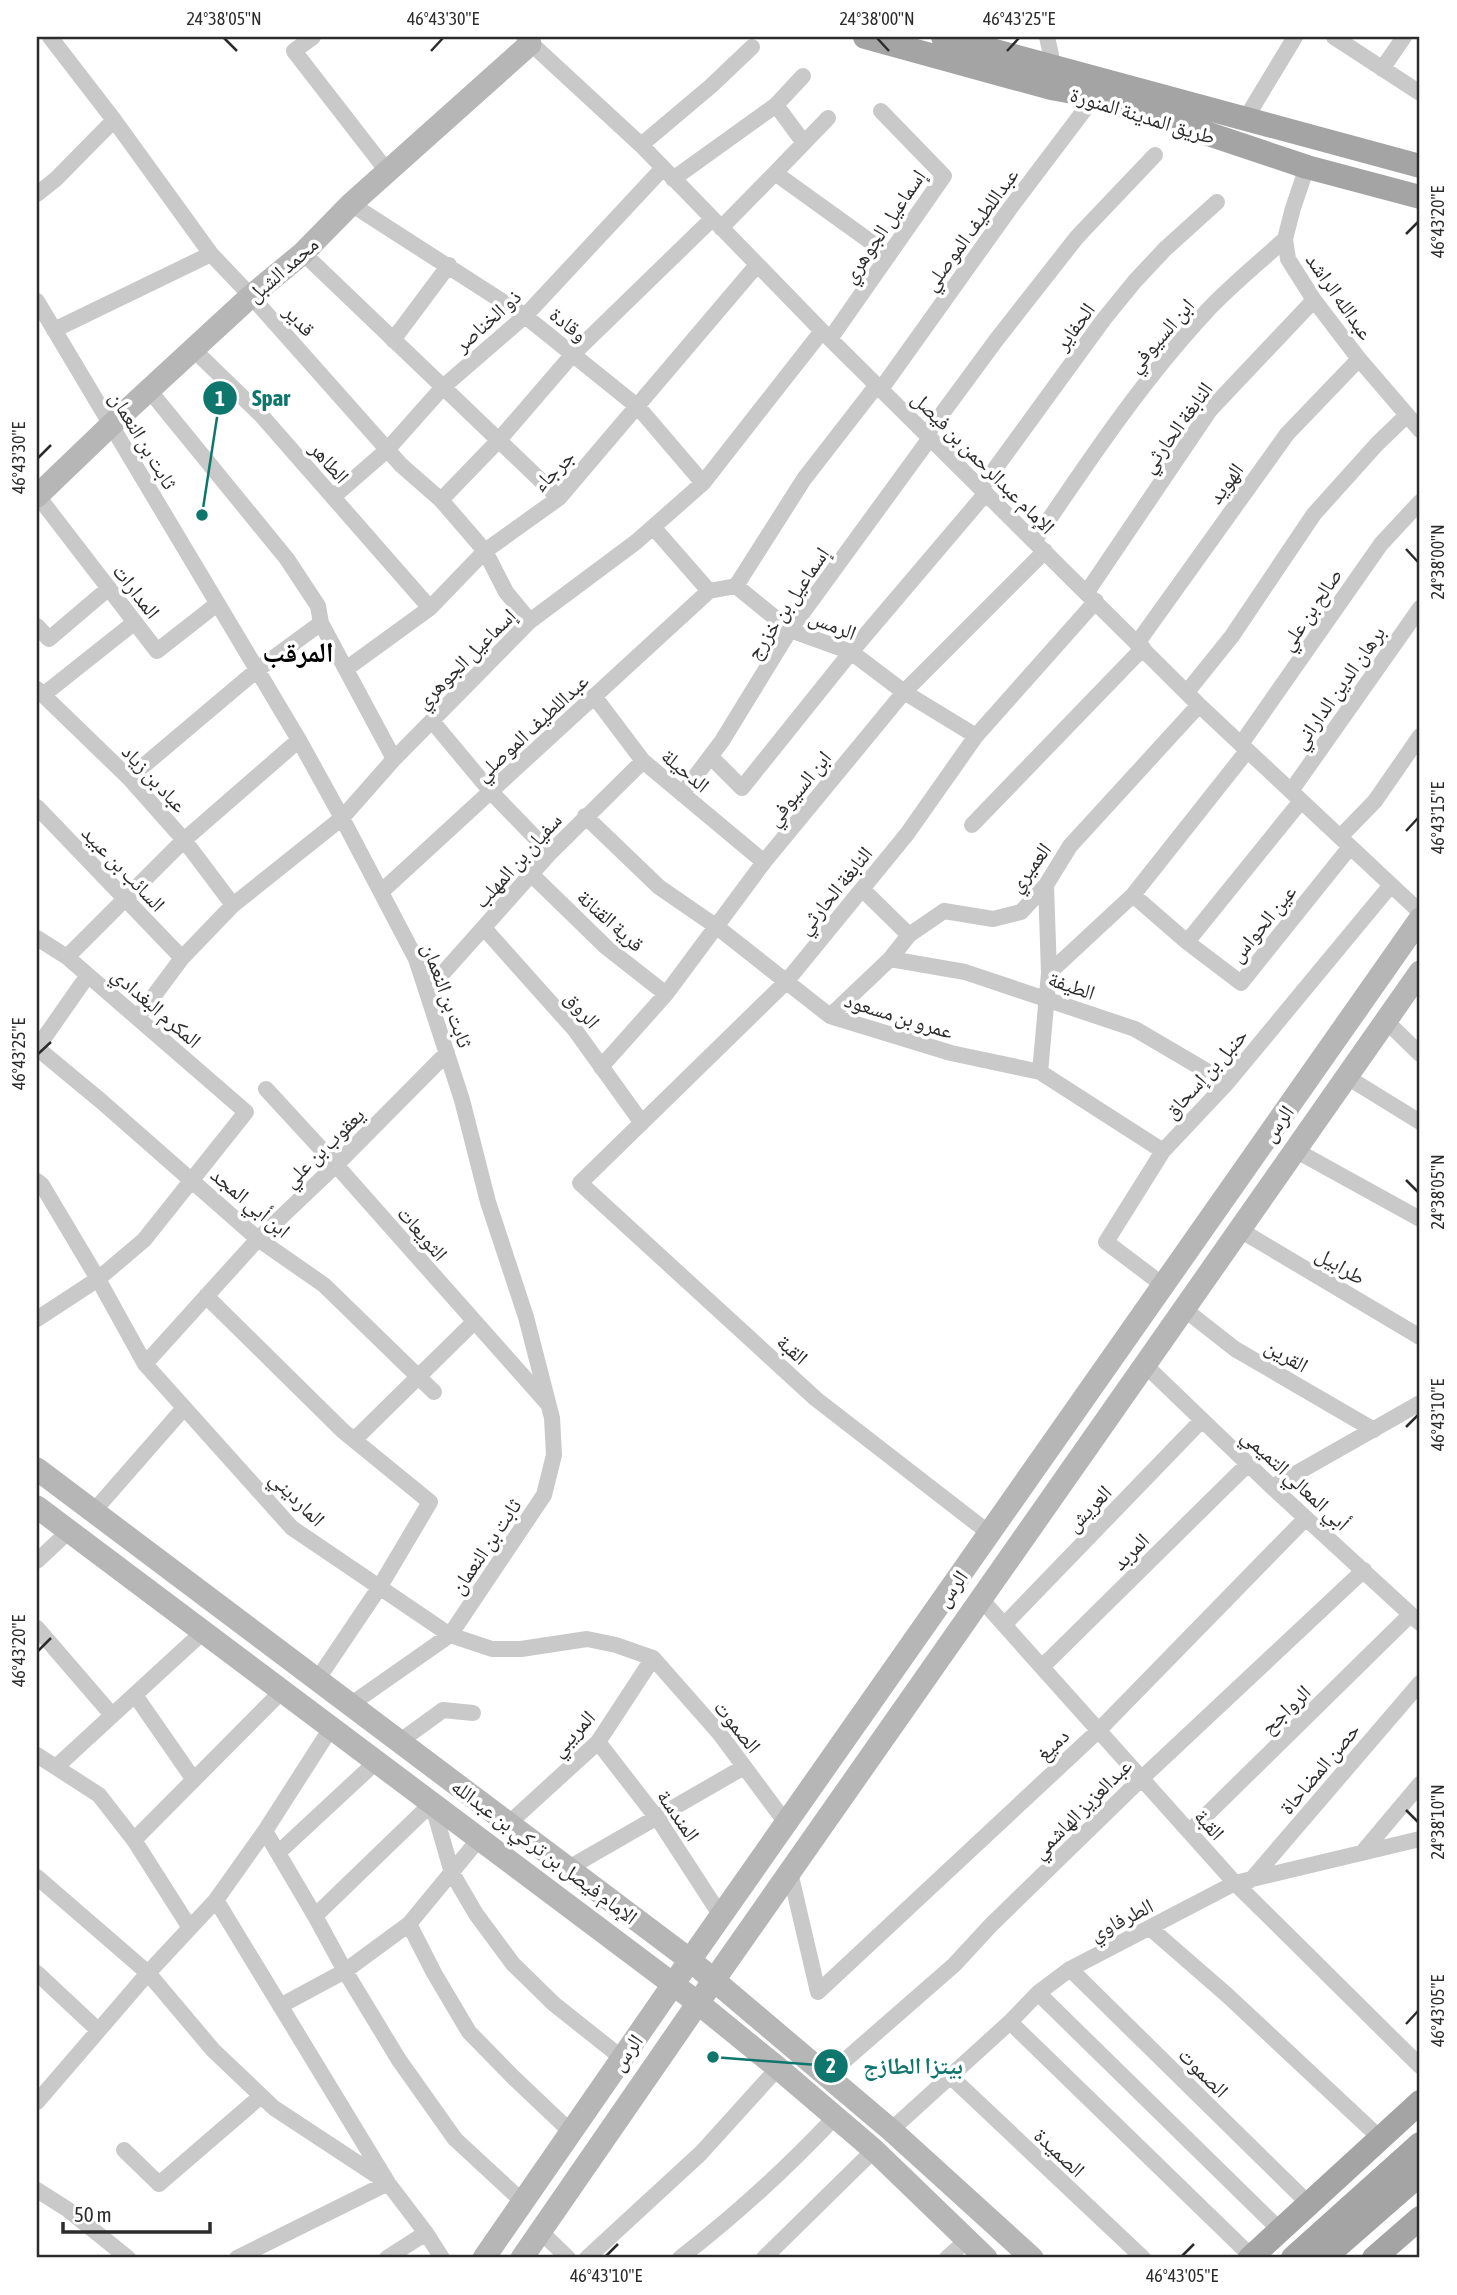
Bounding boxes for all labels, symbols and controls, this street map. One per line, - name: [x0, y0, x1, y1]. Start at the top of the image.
- text: 24°38'05"N: [186, 8, 262, 29]
- text: 46°43'30"E: [407, 8, 479, 29]
- text: 24°38'00"N: [839, 8, 915, 29]
- text: 46°43'25"E: [983, 8, 1055, 29]
- street label: طريق المدينة المنورة: [1067, 82, 1218, 150]
- street label: عبداللطيف الموصلي: [917, 163, 1027, 298]
- street label: إسماعيل الجوهري: [836, 165, 934, 290]
- text: 46°43'20"E: [1427, 186, 1448, 258]
- street label: محمد الشبل: [241, 231, 324, 308]
- street label: عبدالله الراشد: [1301, 248, 1379, 345]
- street label: ذو الخناصر: [448, 284, 525, 357]
- street label: ابن السيوفي: [1121, 293, 1203, 380]
- street label: قدير: [279, 298, 320, 341]
- street label: الحفاير: [1048, 298, 1099, 355]
- street label: وقادة: [545, 302, 593, 346]
- callout: Spar: [203, 376, 304, 420]
- street label: النابغة الحارثي: [1135, 377, 1221, 480]
- text: Spar: [252, 385, 291, 411]
- text: 1: [215, 386, 225, 410]
- street label: الإمام عبدالرحمن بن فيصل: [906, 386, 1060, 540]
- street label: ثابت بن النعمان: [104, 387, 183, 494]
- text: 46°43'30"E: [8, 422, 29, 494]
- street label: الطاهر: [305, 436, 355, 488]
- street label: جرجاء: [527, 444, 579, 496]
- street label: الهويد: [1202, 458, 1249, 509]
- text: 24°38'00"N: [1427, 524, 1448, 600]
- street label: إسماعيل بن خزرج: [741, 542, 836, 665]
- street label: المدارات: [108, 559, 166, 623]
- street label: صالح بن علي: [1274, 563, 1351, 658]
- street label: إسماعيل الجوهري: [410, 603, 524, 717]
- street label: الرمس: [805, 604, 860, 646]
- street label: برهان الدين الداراني: [1287, 621, 1394, 756]
- district label: المرقب: [262, 636, 334, 669]
- street label: عبداللطيف الموصلي: [469, 668, 597, 790]
- street label: عباد بن زياد: [116, 739, 193, 819]
- street label: الدحيلة: [657, 743, 715, 797]
- street label: ابن السيوفي: [760, 745, 840, 834]
- text: 46°43'15"E: [1427, 782, 1448, 854]
- street label: سفيان بن المهلب: [468, 808, 567, 914]
- street label: السائب بن عبيد: [76, 820, 171, 917]
- street label: العميري: [1003, 837, 1060, 900]
- street label: النابغة الحارثي: [791, 841, 881, 942]
- street label: عين الحواس: [1223, 879, 1302, 968]
- street label: قرية القنانة: [573, 884, 649, 956]
- street label: ثابت بن النعمان: [416, 939, 478, 1052]
- street label: المكرم البغدادي: [104, 962, 206, 1056]
- street label: الطيفة: [1045, 966, 1099, 1004]
- street label: الروق: [559, 985, 605, 1034]
- street label: عمرو بن مسعود: [841, 987, 956, 1045]
- text: 46°43'25"E: [8, 1018, 29, 1090]
- street label: حنبل بن إسحاق: [1158, 1023, 1254, 1125]
- street label: الرس: [1256, 1100, 1300, 1147]
- street label: يعقوب بن علي: [277, 1102, 372, 1196]
- text: 24°38'05"N: [1427, 1154, 1448, 1230]
- street label: ابن أبي المجد: [203, 1162, 296, 1246]
- street label: الثويعات: [393, 1201, 453, 1265]
- street label: طرابيل: [1311, 1241, 1370, 1291]
- street label: القبة: [772, 1329, 813, 1370]
- street label: القرين: [1260, 1333, 1313, 1379]
- text: 46°43'10"E: [1427, 1379, 1448, 1451]
- street label: أبي المعالي التميمي: [1234, 1423, 1355, 1539]
- street label: المارديني: [262, 1465, 331, 1534]
- street label: العريش: [1060, 1480, 1117, 1538]
- street label: ثابت بن النعمان: [444, 1494, 527, 1599]
- street label: المربد: [1107, 1528, 1154, 1575]
- street label: الرس: [930, 1565, 974, 1612]
- text: 46°43'20"E: [8, 1615, 29, 1687]
- street label: الرواجح: [1255, 1679, 1316, 1740]
- street label: الصموت: [710, 1695, 766, 1757]
- street label: المريبي: [545, 1705, 603, 1765]
- street label: حصن المضاحاة: [1274, 1717, 1366, 1820]
- street label: دميغ: [1031, 1723, 1075, 1766]
- street label: عبدالعزيز الهاشمي: [1026, 1753, 1140, 1867]
- street label: الإمام فيصل بن تركي بن عبدالله: [444, 1773, 643, 1933]
- text: 24°38'10"N: [1427, 1784, 1448, 1860]
- street label: المندسة: [653, 1785, 705, 1845]
- street label: القبة: [1189, 1804, 1230, 1845]
- street label: الطرفاوي: [1085, 1893, 1159, 1950]
- text: 46°43'05"E: [1427, 1975, 1448, 2047]
- street label: الرس: [605, 2029, 649, 2076]
- street label: الصموت: [1174, 2042, 1234, 2102]
- callout: بيتزا الطازج: [814, 2044, 977, 2088]
- text: 2: [826, 2053, 836, 2077]
- text: بيتزا الطازج: [863, 2053, 963, 2081]
- street label: الصميدة: [1029, 2123, 1090, 2182]
- scale bar: [63, 2190, 210, 2234]
- text: 50 m: [74, 2202, 112, 2226]
- text: 46°43'10"E: [570, 2265, 642, 2286]
- text: 46°43'05"E: [1146, 2265, 1218, 2286]

